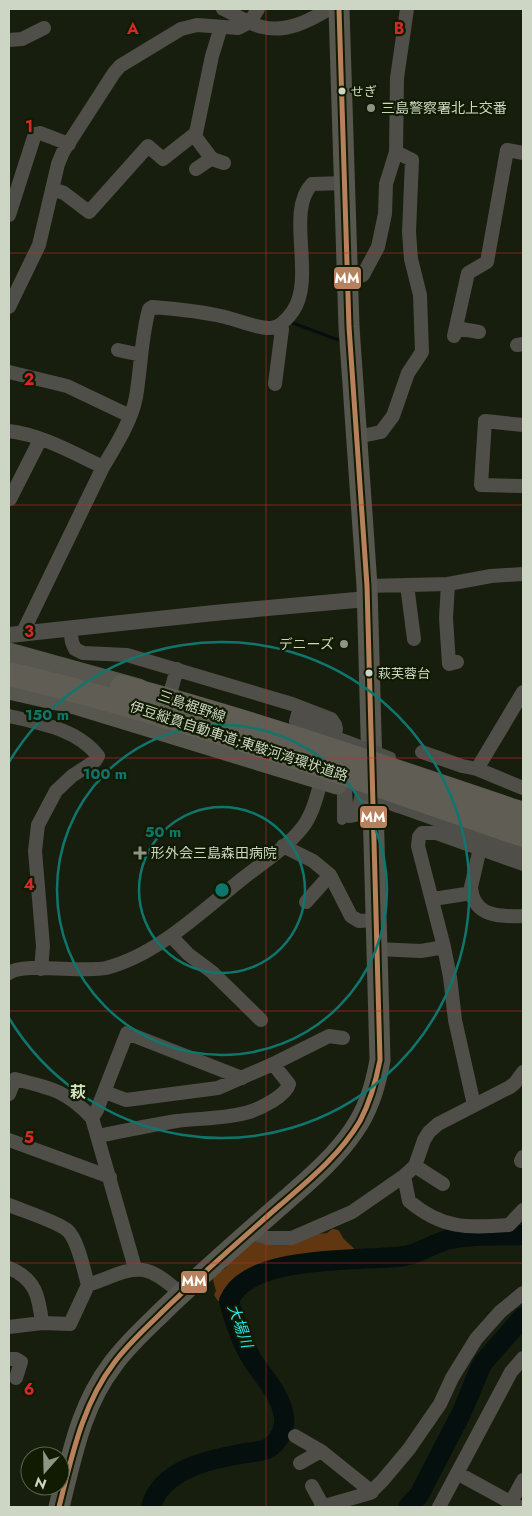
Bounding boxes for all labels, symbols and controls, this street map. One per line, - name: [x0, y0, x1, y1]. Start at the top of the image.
- text: A: [126, 17, 139, 40]
- text: B: [394, 17, 404, 40]
- place label: せぎ: [351, 82, 377, 101]
- marker: せぎ: [337, 86, 347, 96]
- place label: 三島警察署北上交番: [381, 98, 507, 118]
- marker: 三島警察署北上交番: [365, 102, 377, 114]
- text: 1: [25, 115, 33, 138]
- line badge: MM: [333, 266, 362, 290]
- text: MM: [335, 268, 359, 288]
- text: 2: [24, 368, 34, 391]
- text: 3: [24, 620, 34, 643]
- place label: デニーズ: [279, 634, 334, 654]
- marker: デニーズ: [338, 638, 350, 650]
- place label: 萩芙蓉台: [378, 664, 430, 683]
- marker: 萩芙蓉台: [364, 668, 374, 678]
- street label: 三島裾野線: [156, 685, 228, 727]
- street label: 伊豆縦貫自動車道;東駿河湾環状道路: [127, 696, 351, 786]
- text: 150 m: [25, 704, 69, 726]
- text: 100 m: [83, 763, 127, 785]
- line badge: MM: [359, 805, 388, 829]
- text: MM: [361, 807, 385, 827]
- text: 50 m: [145, 821, 181, 843]
- place label: 形外会三島森田病院: [151, 843, 277, 863]
- marker: 形外会三島森田病院: [133, 846, 147, 860]
- text: 4: [23, 873, 35, 896]
- centre of rings: [213, 881, 231, 899]
- district label: 萩: [70, 1081, 86, 1104]
- text: 5: [24, 1126, 34, 1149]
- line badge: MM: [180, 1270, 208, 1294]
- text: MM: [182, 1271, 206, 1291]
- water label: 大場川: [222, 1301, 259, 1353]
- text: 6: [24, 1378, 34, 1401]
- north arrow: [20, 1446, 70, 1496]
- text: N: [32, 1472, 49, 1495]

